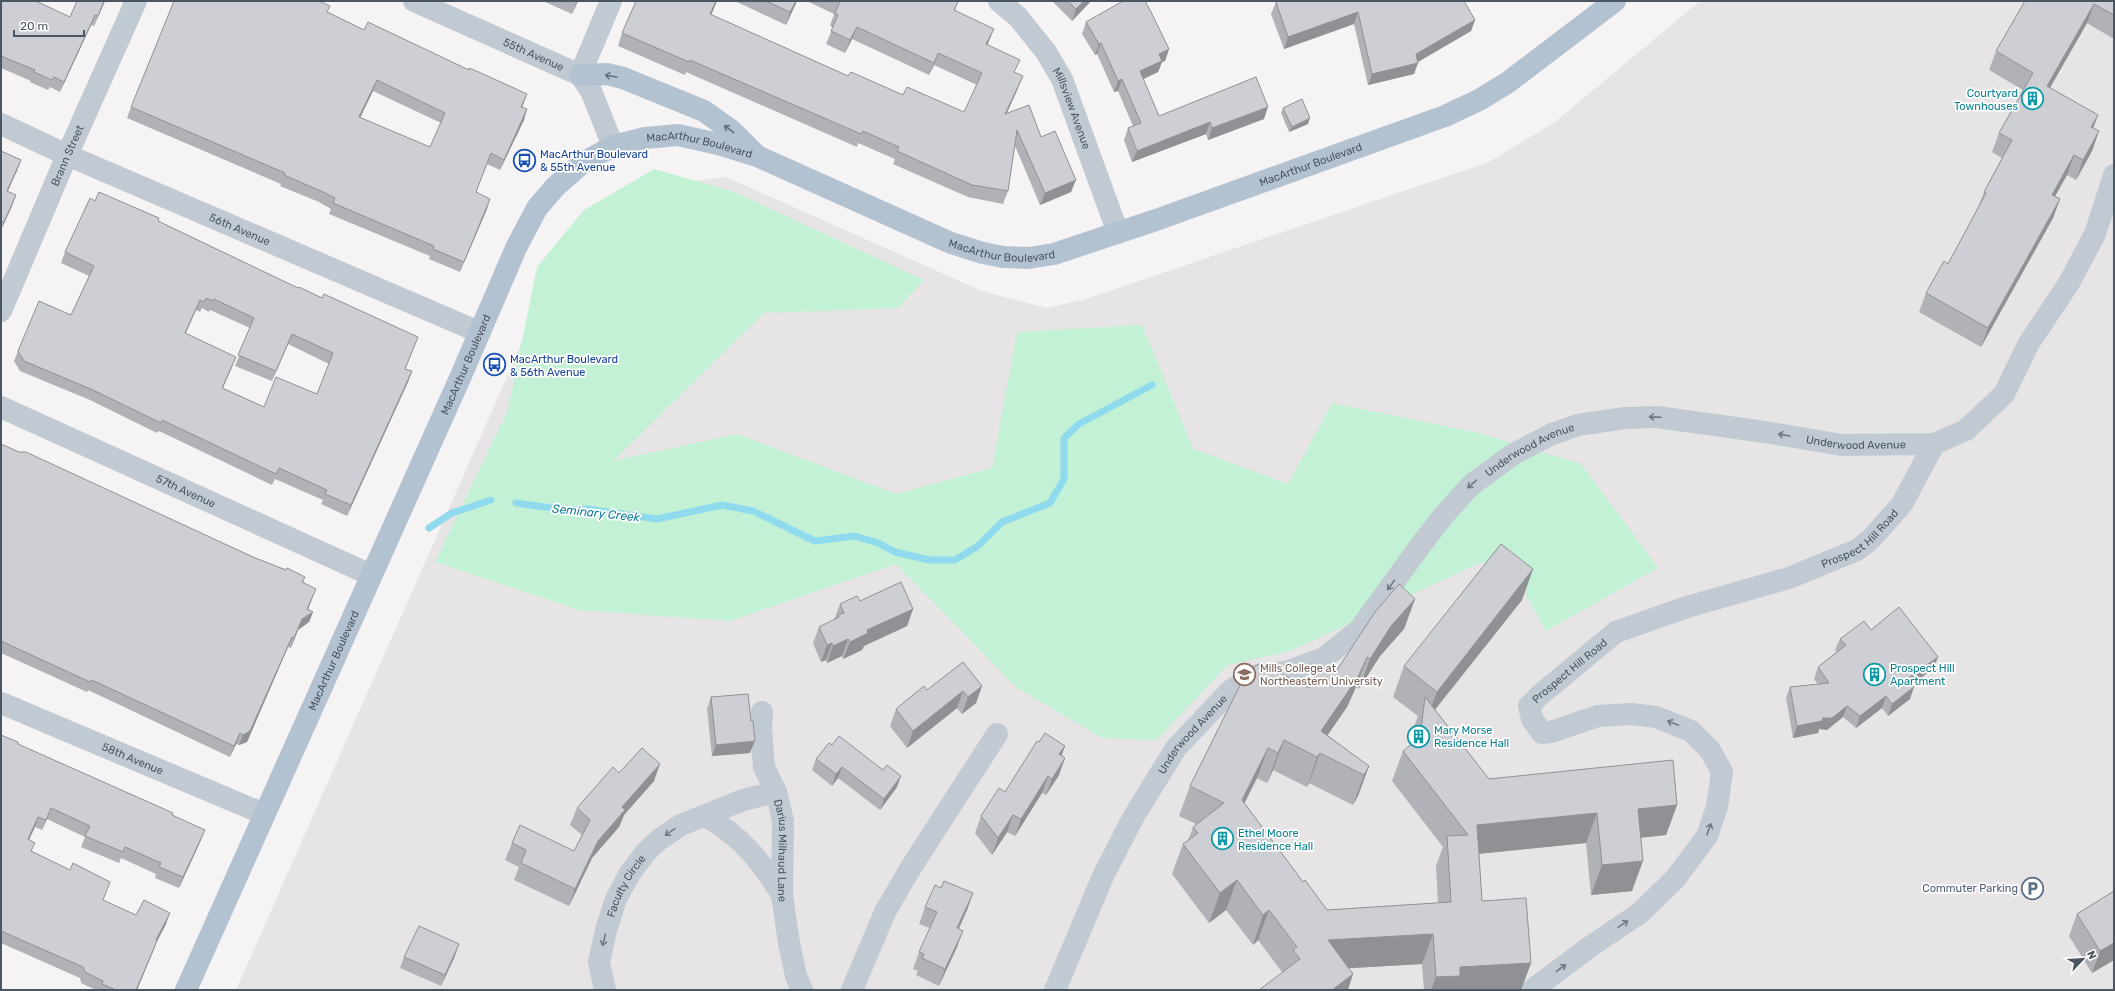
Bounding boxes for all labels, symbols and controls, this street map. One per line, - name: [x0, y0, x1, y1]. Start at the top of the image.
- scale bar: [14, 12, 84, 38]
- text: 20 m: [20, 19, 48, 33]
- street label: 55th Avenue: [501, 36, 566, 74]
- street label: Millsview Avenue: [1050, 65, 1093, 151]
- one-way arrow: [605, 71, 618, 79]
- building icon: Courtyard Townhouses: [2020, 86, 2046, 112]
- place label: Courtyard Townhouses: [1954, 87, 2018, 113]
- street label: Brann Street: [49, 122, 87, 188]
- one-way arrow: [723, 124, 734, 133]
- street label: MacArthur Boulevard: [646, 129, 754, 161]
- street label: MacArthur Boulevard: [1258, 140, 1364, 189]
- bus stop icon: MacArthur Boulevard & 55th Avenue: [511, 147, 537, 173]
- place label: MacArthur Boulevard & 55th Avenue: [540, 148, 648, 174]
- street label: 56th Avenue: [207, 211, 272, 249]
- street label: MacArthur Boulevard: [947, 237, 1056, 265]
- street label: MacArthur Boulevard: [438, 313, 494, 417]
- bus stop icon: MacArthur Boulevard & 56th Avenue: [482, 352, 508, 378]
- place label: MacArthur Boulevard & 56th Avenue: [510, 353, 618, 379]
- one-way arrow: [1649, 414, 1662, 421]
- street label: Underwood Avenue: [1483, 421, 1576, 480]
- one-way arrow: [1778, 431, 1791, 439]
- street label: Underwood Avenue: [1805, 433, 1906, 453]
- street label: 57th Avenue: [154, 472, 218, 511]
- one-way arrow: [1467, 480, 1478, 489]
- water label: Seminary Creek: [551, 501, 641, 525]
- street label: Prospect Hill Road: [1819, 507, 1901, 571]
- one-way arrow: [1387, 580, 1395, 591]
- street label: MacArthur Boulevard: [306, 609, 362, 713]
- street label: Prospect Hill Road: [1530, 636, 1610, 706]
- school or university icon: Mills College at Northeastern University: [1232, 661, 1258, 687]
- building icon: Prospect Hill Apartment: [1861, 661, 1887, 687]
- place label: Mills College at Northeastern University: [1260, 662, 1383, 688]
- place label: Prospect Hill Apartment: [1890, 662, 1955, 688]
- street label: Underwood Avenue: [1156, 692, 1230, 777]
- one-way arrow: [1668, 719, 1680, 727]
- building icon: Mary Morse Residence Hall: [1405, 723, 1431, 749]
- place label: Mary Morse Residence Hall: [1434, 724, 1509, 750]
- street label: 58th Avenue: [100, 740, 165, 778]
- street label: Darius Milhaud Lane: [771, 798, 789, 903]
- one-way arrow: [1706, 823, 1714, 835]
- building icon: Ethel Moore Residence Hall: [1210, 826, 1236, 852]
- place label: Ethel Moore Residence Hall: [1238, 827, 1313, 853]
- one-way arrow: [665, 828, 676, 836]
- street label: Faculty Circle: [605, 853, 648, 919]
- parking icon: Commuter Parking: [2020, 875, 2046, 901]
- place label: Commuter Parking: [1922, 882, 2018, 895]
- one-way arrow: [1617, 920, 1628, 928]
- one-way arrow: [600, 933, 607, 946]
- north arrow: [2063, 939, 2103, 979]
- text: N: [2084, 949, 2099, 961]
- one-way arrow: [1556, 964, 1567, 972]

